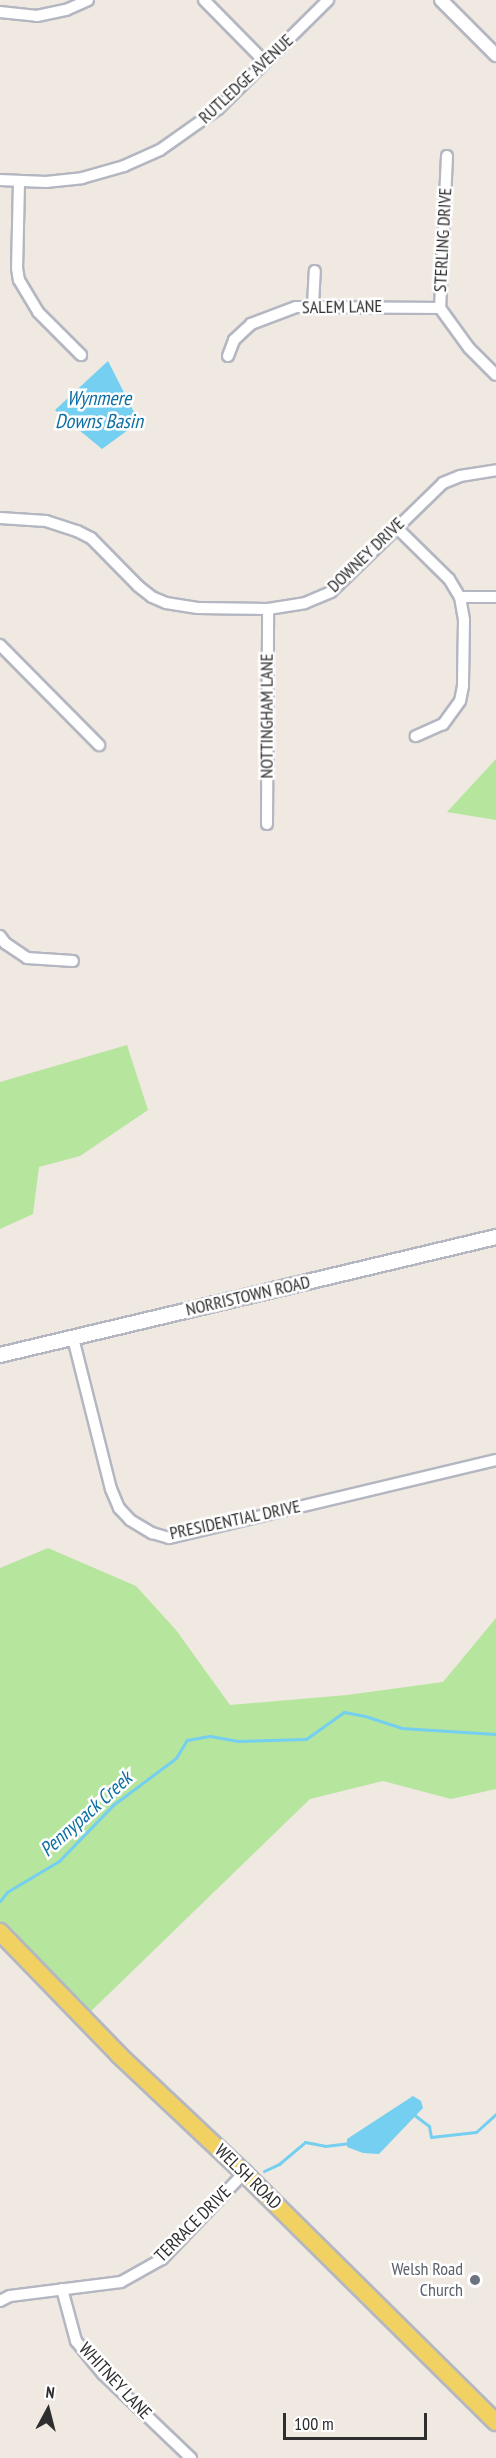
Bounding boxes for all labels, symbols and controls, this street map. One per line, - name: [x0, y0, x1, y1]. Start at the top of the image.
- street label: RUTLEDGE AVENUE: [194, 30, 298, 128]
- street label: STERLING DRIVE: [429, 187, 457, 293]
- street label: SALEM LANE: [302, 296, 382, 318]
- water label: Wynmere Downs Basin: [55, 386, 143, 433]
- street label: DOWNEY DRIVE: [323, 513, 409, 597]
- street label: NOTTINGHAM LANE: [256, 653, 278, 779]
- street label: NORRISTOWN ROAD: [184, 1271, 312, 1321]
- street label: PRESIDENTIAL DRIVE: [167, 1496, 303, 1544]
- water label: Pennypack Creek: [35, 1766, 137, 1862]
- street label: WELSH ROAD: [210, 2140, 286, 2214]
- street label: TERRACE DRIVE: [150, 2181, 236, 2267]
- place label: Welsh Road Church: [391, 2259, 463, 2302]
- marker: Welsh Road Church: [468, 2273, 482, 2287]
- street label: WHITNEY LANE: [74, 2338, 156, 2424]
- north arrow: [18, 2380, 78, 2440]
- text: N: [45, 2382, 56, 2403]
- scale bar: [286, 2401, 430, 2439]
- text: 100 m: [294, 2412, 334, 2435]

